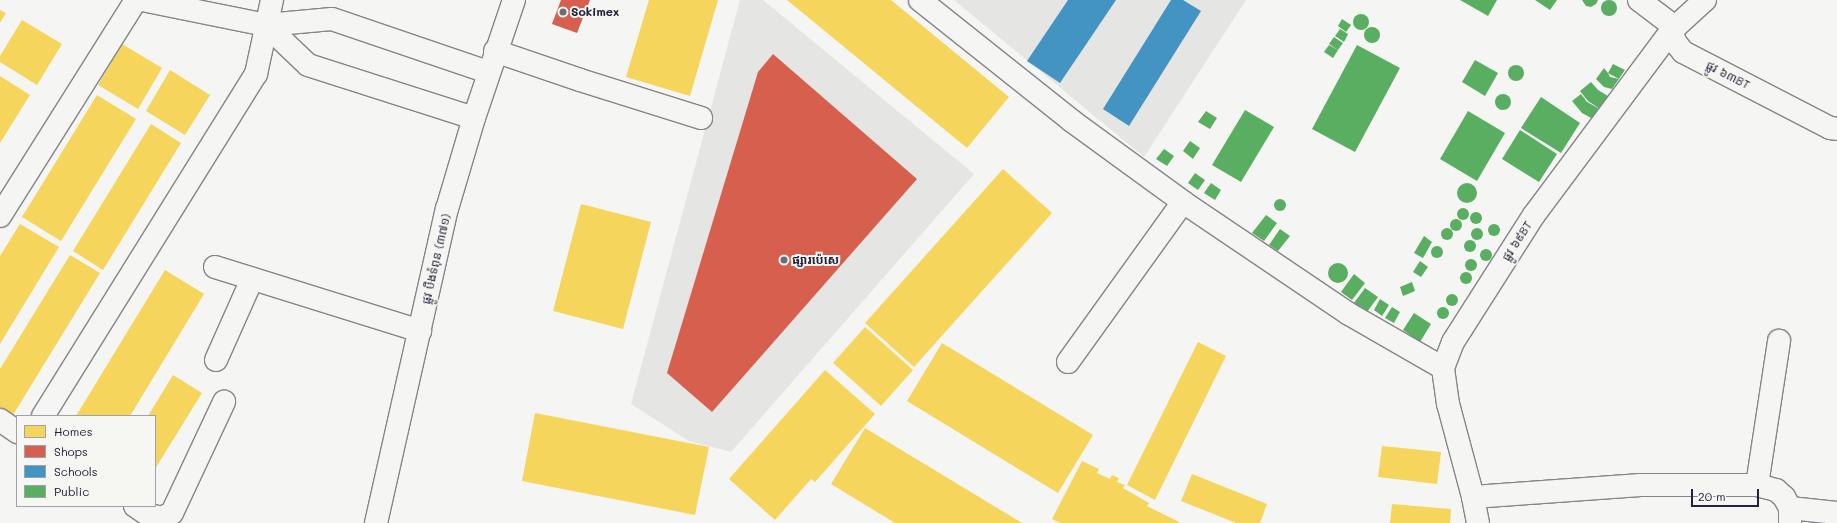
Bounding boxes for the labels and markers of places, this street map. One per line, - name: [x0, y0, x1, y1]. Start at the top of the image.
- place label: Sokimex: [571, 5, 619, 19]
- marker: Sokimex: [558, 7, 568, 17]
- place label: ផ្សារប៉េសេ: [792, 253, 839, 267]
- marker: ផ្សារប៉េសេ: [779, 255, 789, 265]

